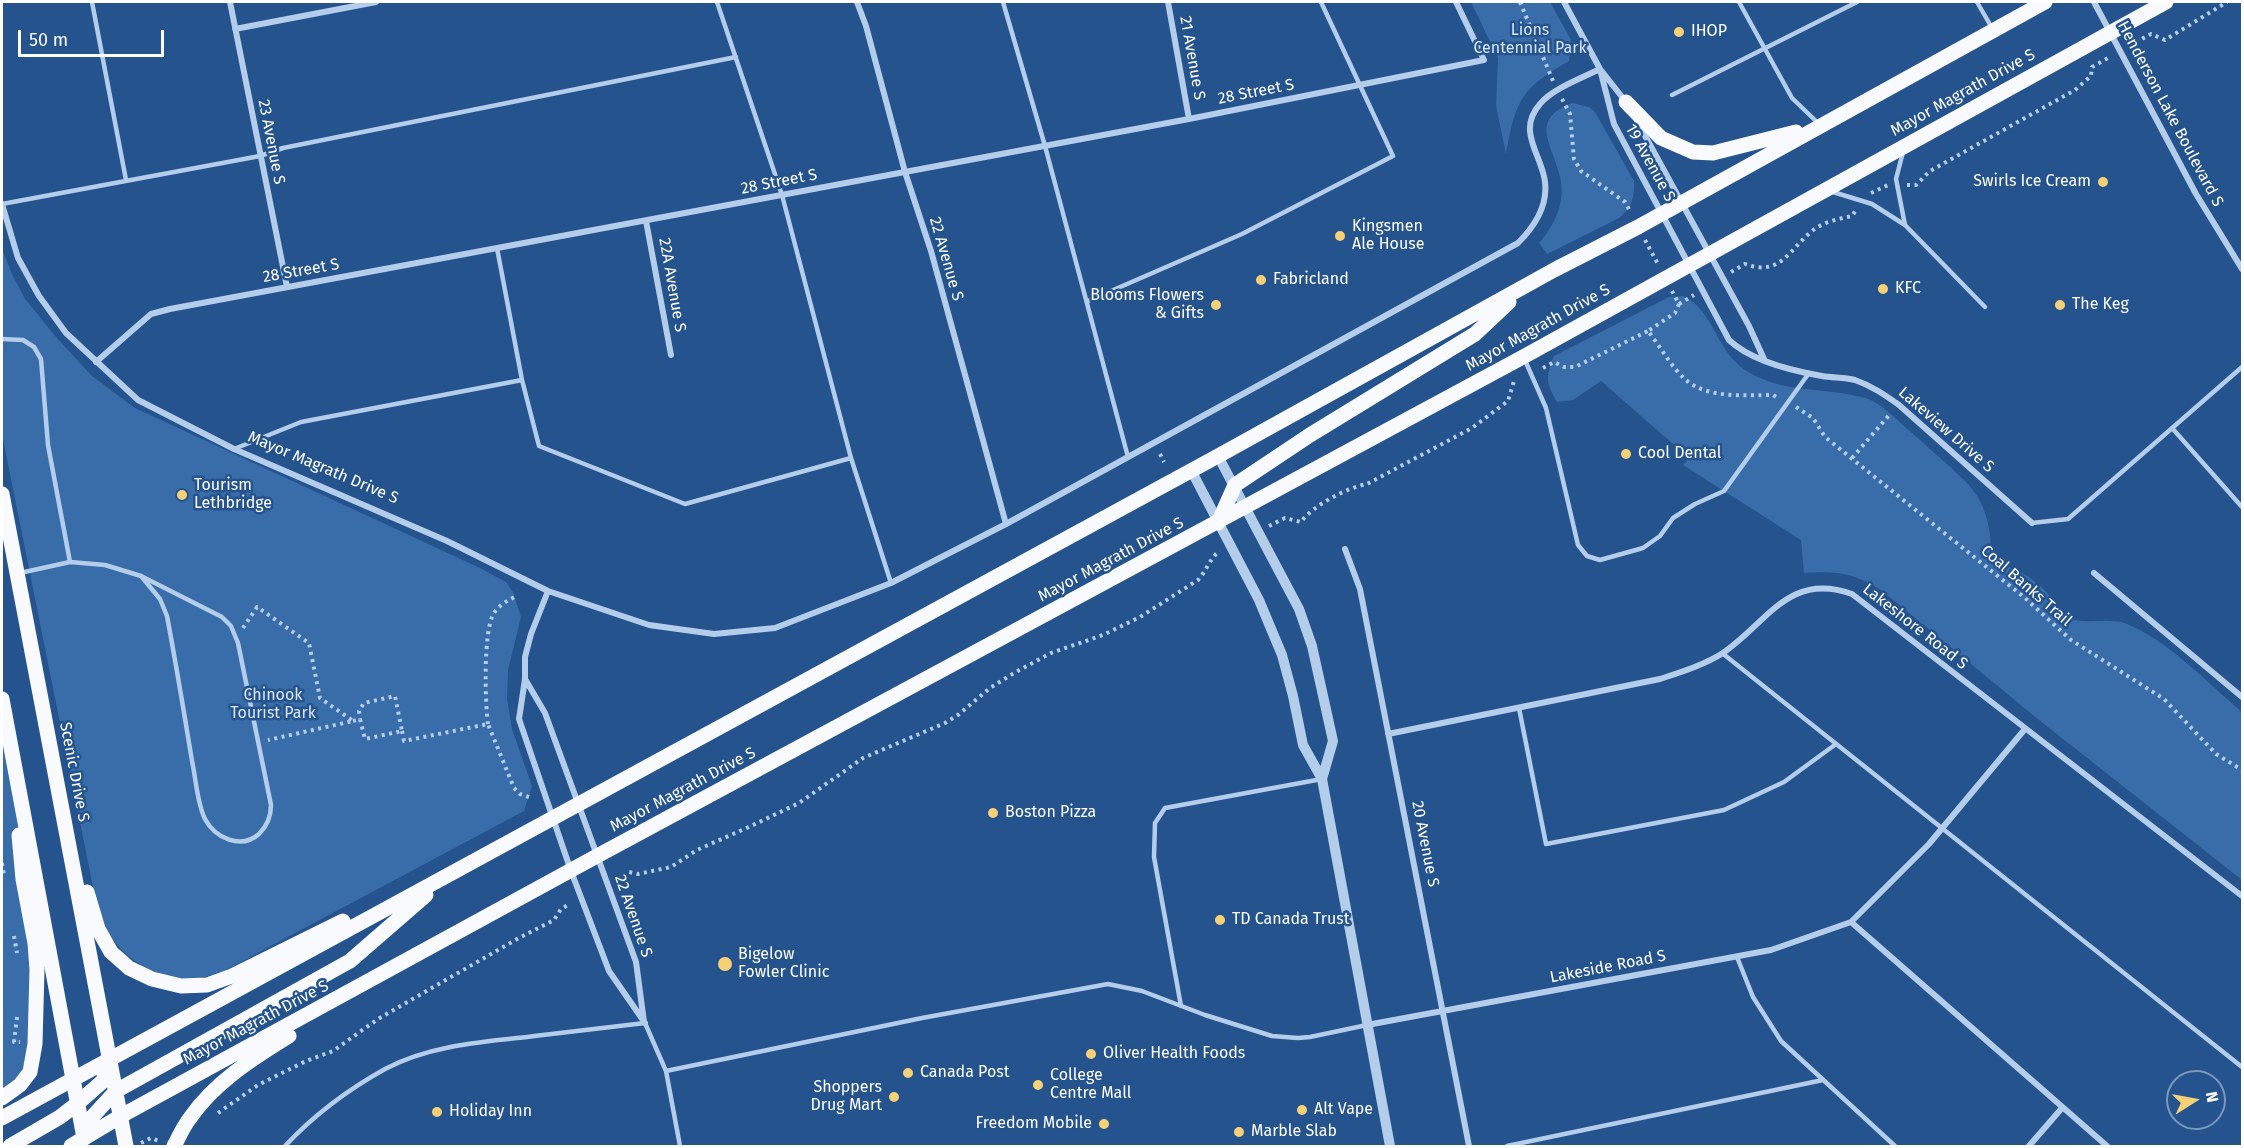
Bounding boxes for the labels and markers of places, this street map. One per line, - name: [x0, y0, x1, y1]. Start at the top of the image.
- place label: IHOP: [1691, 22, 1727, 42]
- marker: IHOP: [1672, 25, 1686, 39]
- place label: Swirls Ice Cream: [1973, 172, 2091, 192]
- marker: Swirls Ice Cream: [2096, 175, 2110, 189]
- place label: Kingsmen Ale House: [1352, 217, 1424, 255]
- marker: Kingsmen Ale House: [1333, 229, 1347, 243]
- place label: Fabricland: [1273, 270, 1349, 290]
- marker: Fabricland: [1254, 273, 1268, 287]
- place label: KFC: [1895, 279, 1921, 299]
- marker: KFC: [1876, 282, 1890, 296]
- place label: Blooms Flowers & Gifts: [1090, 286, 1204, 324]
- place label: The Keg: [2072, 295, 2129, 315]
- marker: Blooms Flowers & Gifts: [1209, 298, 1223, 312]
- marker: The Keg: [2053, 298, 2067, 312]
- place label: Cool Dental: [1638, 444, 1722, 464]
- marker: Cool Dental: [1619, 447, 1633, 461]
- place label: Tourism Lethbridge: [194, 476, 272, 514]
- marker: Tourism Lethbridge: [175, 488, 189, 502]
- place label: Boston Pizza: [1005, 803, 1096, 823]
- marker: Boston Pizza: [986, 806, 1000, 820]
- place label: TD Canada Trust: [1232, 910, 1349, 930]
- marker: TD Canada Trust: [1213, 913, 1227, 927]
- place label: Bigelow Fowler Clinic: [738, 945, 829, 983]
- marker: Bigelow Fowler Clinic: [716, 955, 734, 973]
- place label: Oliver Health Foods: [1103, 1044, 1245, 1064]
- marker: Oliver Health Foods: [1084, 1047, 1098, 1061]
- place label: Canada Post: [920, 1063, 1010, 1083]
- marker: Canada Post: [901, 1066, 915, 1080]
- place label: College Centre Mall: [1050, 1066, 1132, 1104]
- place label: Shoppers Drug Mart: [811, 1078, 882, 1116]
- marker: College Centre Mall: [1031, 1078, 1045, 1092]
- marker: Shoppers Drug Mart: [887, 1090, 901, 1104]
- place label: Alt Vape: [1314, 1100, 1373, 1120]
- place label: Holiday Inn: [449, 1102, 532, 1122]
- marker: Alt Vape: [1295, 1103, 1309, 1117]
- marker: Holiday Inn: [430, 1105, 444, 1119]
- place label: Freedom Mobile: [976, 1114, 1092, 1134]
- marker: Freedom Mobile: [1097, 1117, 1111, 1131]
- place label: Marble Slab: [1251, 1122, 1337, 1142]
- marker: Marble Slab: [1232, 1125, 1246, 1139]

